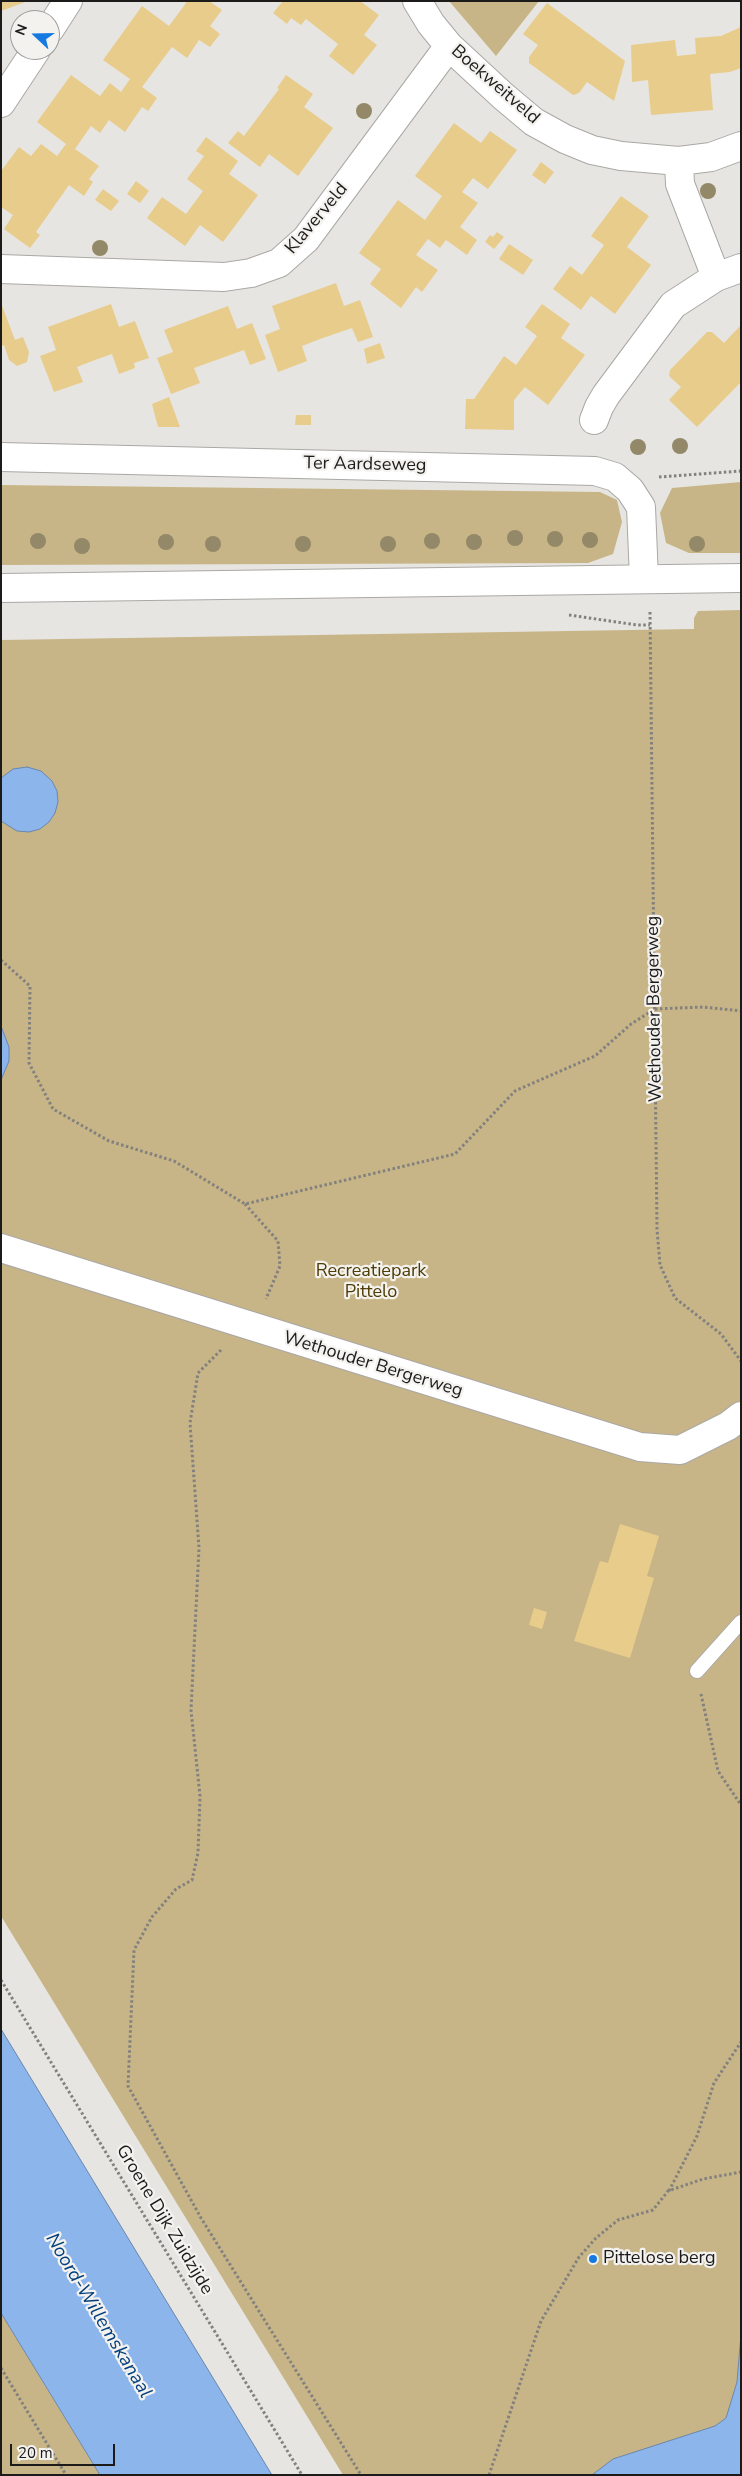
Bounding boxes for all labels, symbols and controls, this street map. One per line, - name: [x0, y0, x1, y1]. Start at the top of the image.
- north arrow: [10, 10, 60, 60]
- text: N: [11, 22, 32, 38]
- street label: Boekweitveld: [446, 41, 544, 129]
- street label: Klaverveld: [281, 179, 353, 259]
- street label: Ter Aardseweg: [303, 453, 427, 477]
- street label: Wethouder Bergerweg: [643, 916, 667, 1102]
- park label: Recreatiepark Pittelo: [316, 1261, 426, 1304]
- street label: Wethouder Bergerweg: [281, 1327, 465, 1403]
- street label: Groene Dijk Zuidzijde: [111, 2141, 217, 2299]
- water label: Noord-Willemskanaal: [40, 2230, 156, 2402]
- place label: Pittelose berg: [603, 2248, 715, 2270]
- marker: Pittelose berg: [587, 2253, 599, 2265]
- scale bar: [12, 2434, 118, 2466]
- text: 20 m: [18, 2443, 53, 2463]

